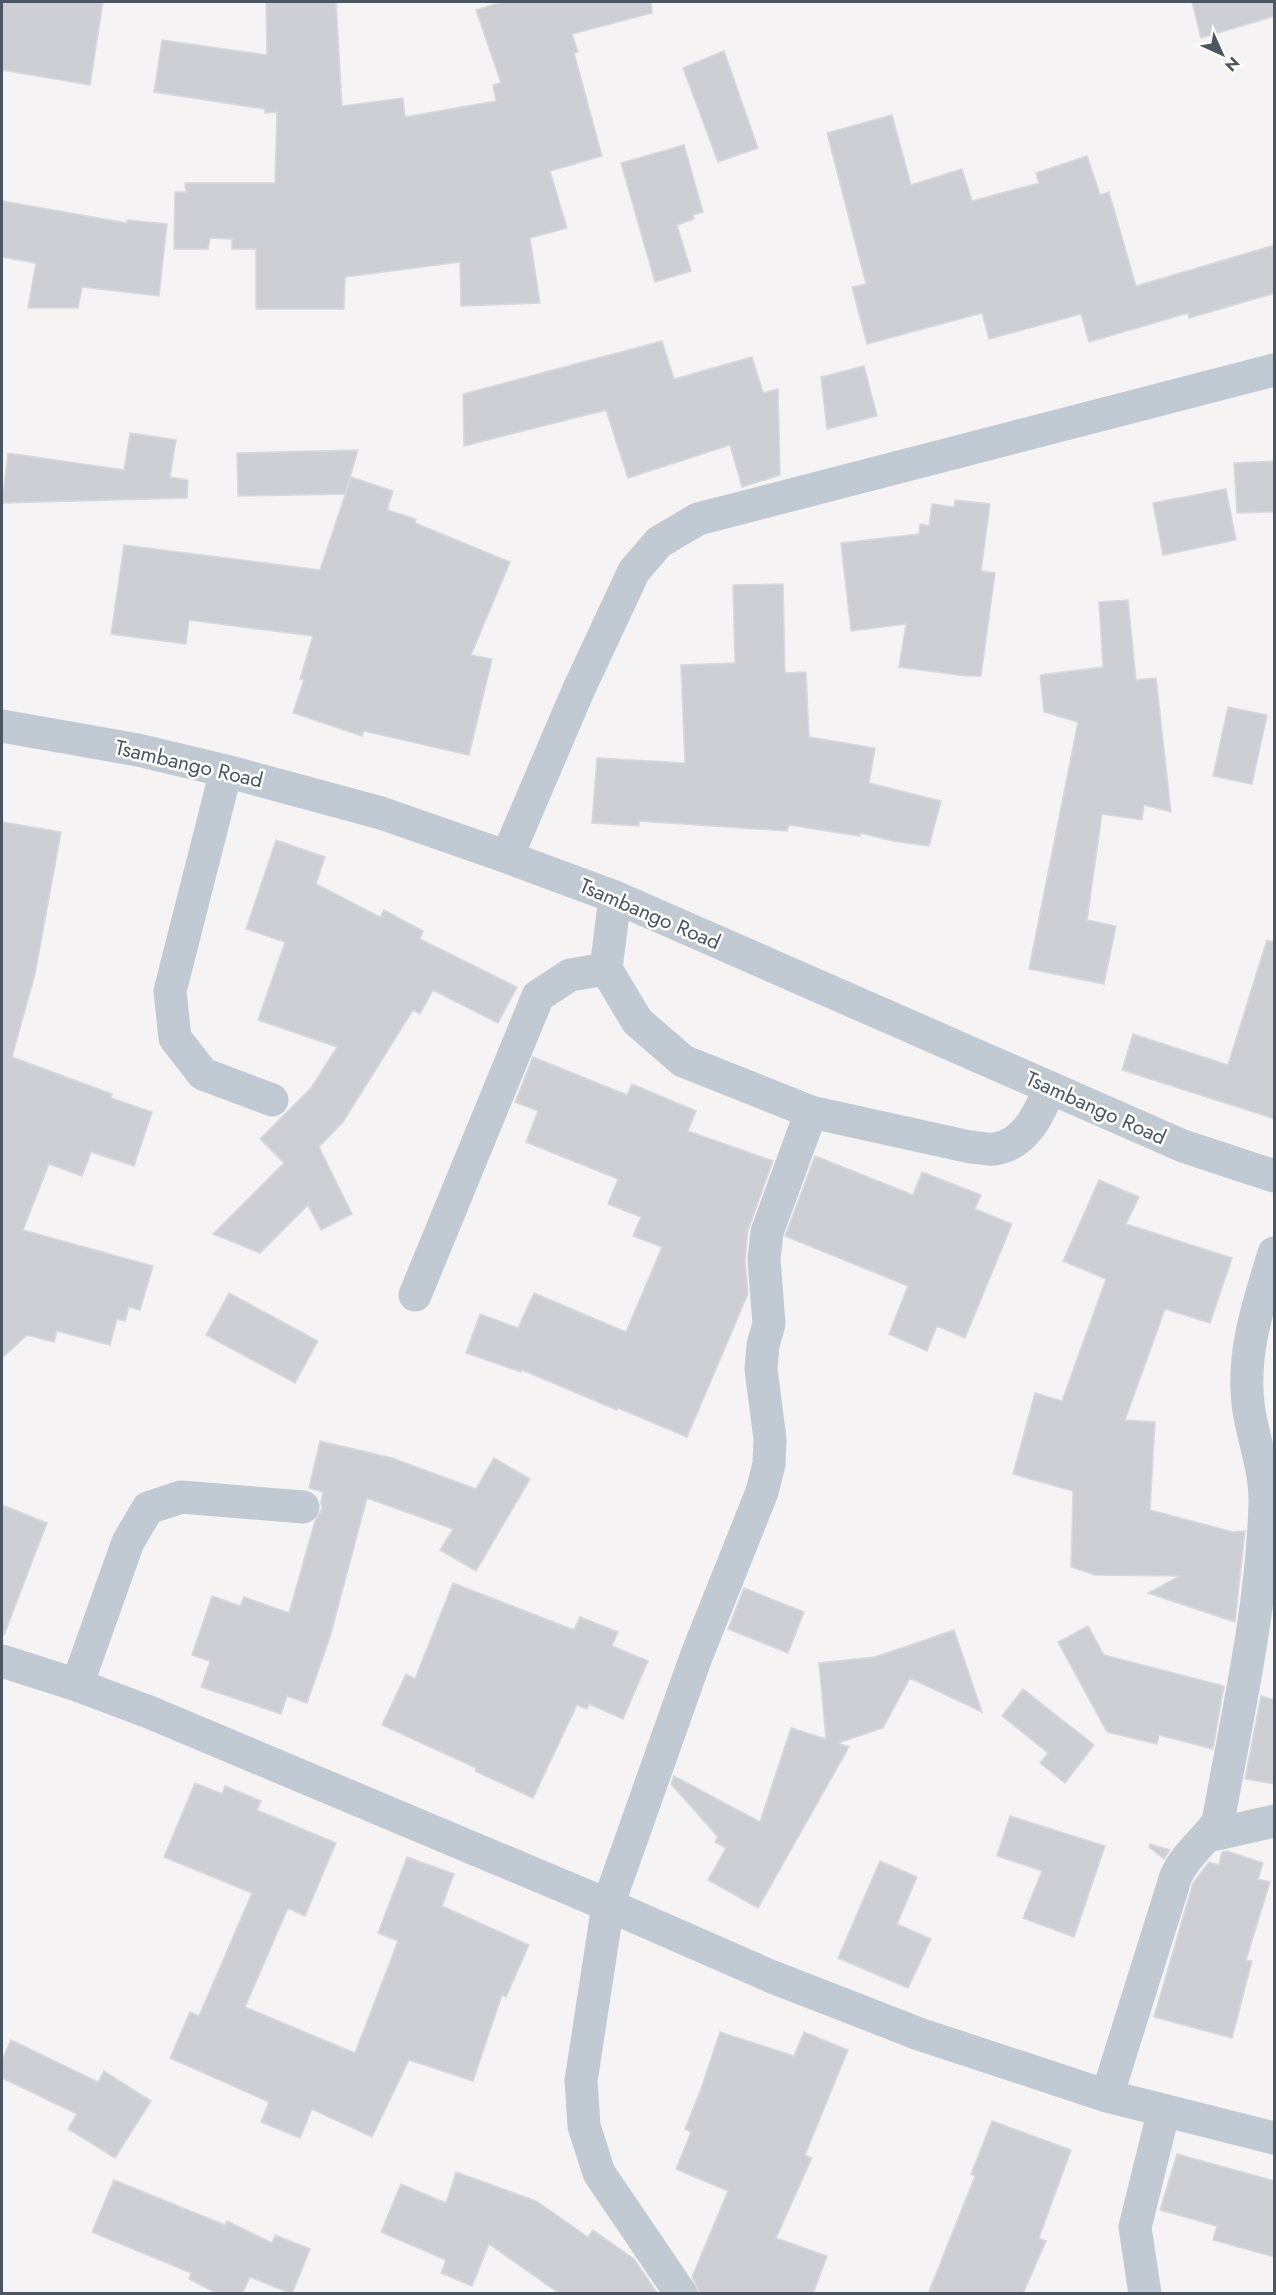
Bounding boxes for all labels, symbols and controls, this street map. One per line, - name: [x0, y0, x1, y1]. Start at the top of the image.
- north arrow: [1192, 24, 1252, 84]
- text: N: [1220, 52, 1245, 77]
- street label: Tsambango Road: [112, 732, 266, 796]
- street label: Tsambango Road: [575, 871, 725, 957]
- street label: Tsambango Road: [1021, 1064, 1171, 1152]

